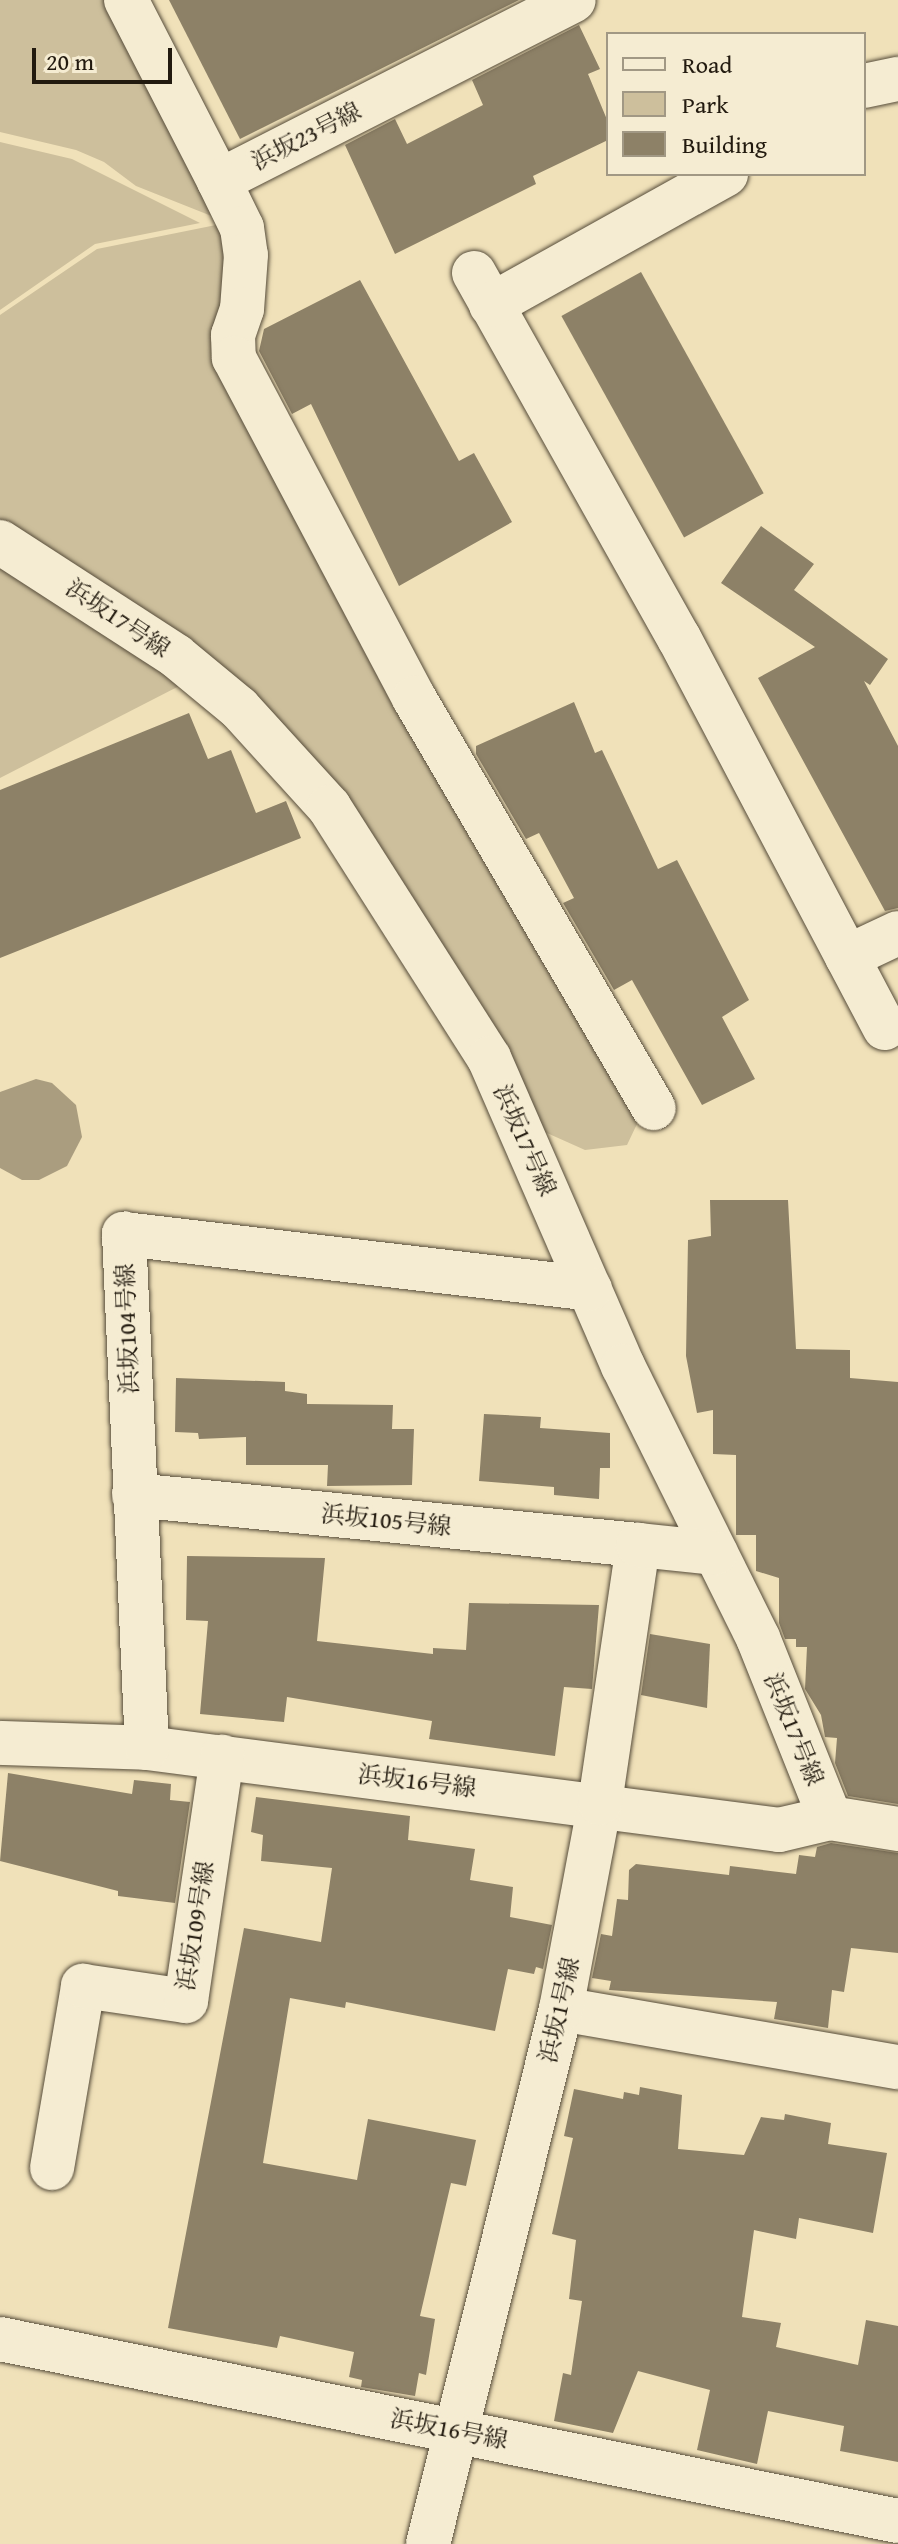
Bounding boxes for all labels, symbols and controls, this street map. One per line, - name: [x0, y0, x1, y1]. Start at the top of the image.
- scale bar: [36, 32, 176, 82]
- legend: [606, 32, 866, 176]
- text: 20 m: [46, 44, 94, 79]
- text: Road: [682, 47, 732, 82]
- text: Park: [682, 87, 728, 122]
- street label: 浜坂23号線: [246, 96, 366, 176]
- text: Building: [682, 127, 767, 162]
- street label: 浜坂17号線: [61, 573, 175, 663]
- street label: 浜坂17号線: [488, 1080, 562, 1200]
- street label: 浜坂104号線: [110, 1263, 144, 1395]
- street label: 浜坂105号線: [320, 1499, 452, 1541]
- street label: 浜坂17号線: [758, 1668, 830, 1790]
- street label: 浜坂16号線: [356, 1759, 478, 1803]
- street label: 浜坂109号線: [171, 1859, 219, 1993]
- street label: 浜坂1号線: [533, 1954, 585, 2066]
- street label: 浜坂16号線: [388, 2404, 510, 2454]

